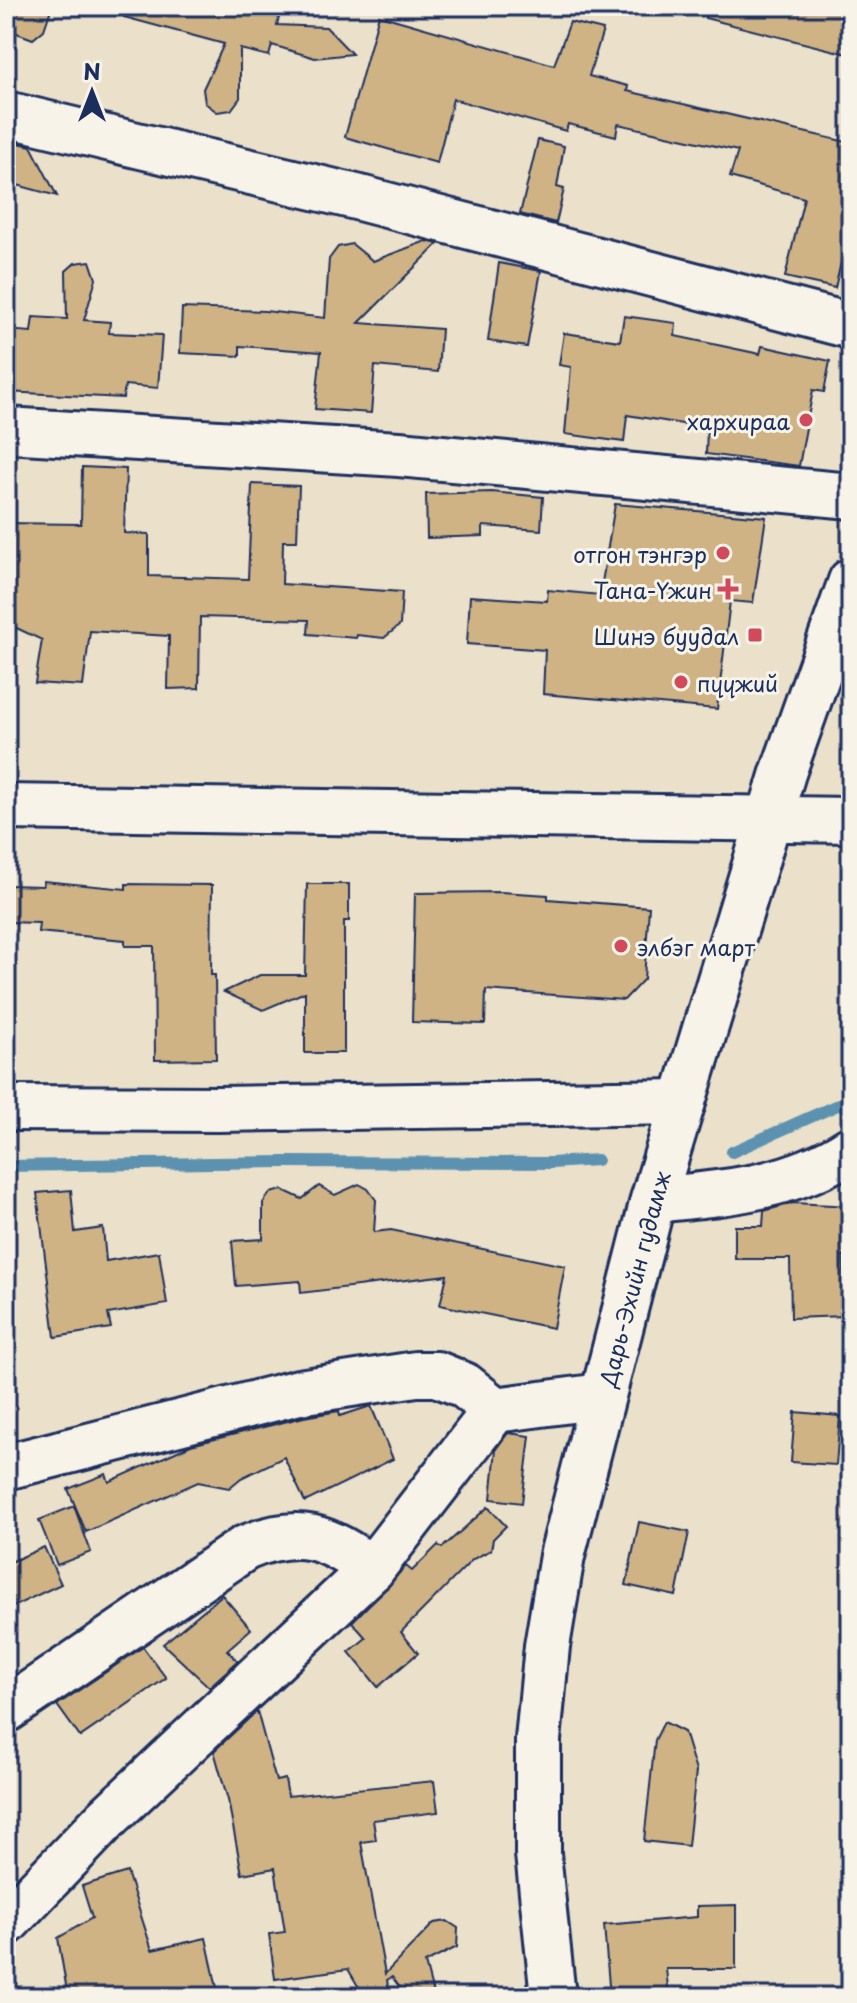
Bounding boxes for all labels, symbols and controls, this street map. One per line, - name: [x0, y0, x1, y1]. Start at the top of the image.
- north arrow: [52, 52, 132, 132]
- text: N: [83, 54, 101, 87]
- place label: хархираа: [687, 404, 791, 437]
- marker: хархираа: [797, 411, 815, 429]
- place label: отгон тэнгэр: [573, 537, 707, 570]
- marker: отгон тэнгэр: [714, 544, 732, 562]
- place label: Тана-Үжин: [593, 573, 712, 606]
- marker: Тана-Үжин: [719, 580, 737, 598]
- place label: Шинэ буудал: [594, 619, 739, 652]
- marker: Шинэ буудал: [746, 626, 764, 644]
- place label: пүүжий: [697, 666, 778, 699]
- marker: пүүжий: [672, 673, 690, 691]
- place label: элбэг март: [637, 930, 755, 963]
- marker: элбэг март: [612, 937, 630, 955]
- street label: Дарь-Эхийн гудамж: [589, 1167, 677, 1390]

